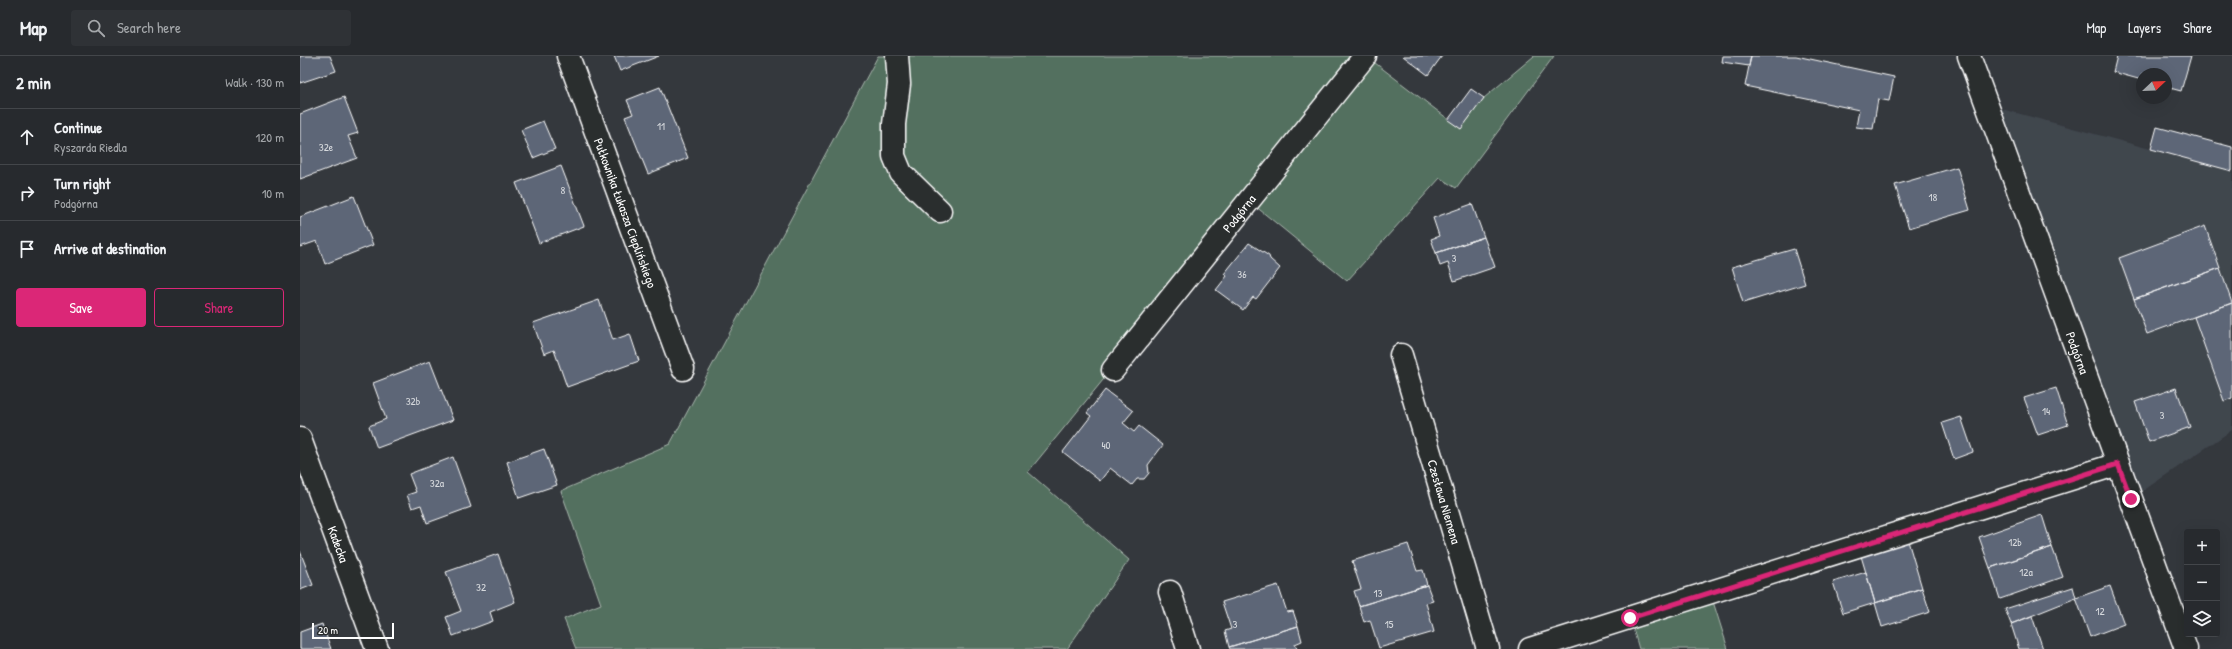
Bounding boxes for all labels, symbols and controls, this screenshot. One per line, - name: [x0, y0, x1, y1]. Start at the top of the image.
- search box: [71, 10, 351, 46]
- text: Map: [20, 15, 47, 41]
- icon: search: [85, 17, 107, 39]
- text: Search here: [117, 17, 181, 38]
- text: Map: [2086, 18, 2106, 37]
- text: Layers: [2128, 18, 2161, 37]
- text: Share: [2183, 18, 2212, 37]
- north arrow: [2136, 68, 2172, 104]
- text: 2 min: [16, 71, 51, 94]
- text: Walk · 130 m: [225, 73, 284, 91]
- text: Continue: [54, 117, 102, 138]
- house number: 11: [657, 119, 665, 133]
- icon: ahead: [16, 126, 38, 148]
- text: 120 m: [256, 128, 284, 146]
- street label: Pułkownika Łukasza Cieplińskiego: [590, 135, 661, 290]
- text: Ryszarda Riedla: [54, 138, 127, 156]
- house number: 32e: [319, 140, 334, 154]
- text: Turn right: [54, 173, 110, 194]
- icon: right: [16, 182, 38, 204]
- house number: 8: [561, 183, 566, 197]
- text: 10 m: [262, 184, 284, 202]
- house number: 18: [1929, 190, 1938, 204]
- street label: Podgórna: [1218, 191, 1259, 236]
- text: Podgórna: [54, 194, 98, 212]
- icon: arrive: [16, 238, 38, 260]
- text: Arrive at destination: [54, 238, 166, 259]
- house number: 3: [1452, 251, 1457, 265]
- house number: 36: [1237, 267, 1247, 281]
- button: Save: [16, 288, 146, 327]
- button: Share: [154, 288, 284, 327]
- street label: Podgórna: [2062, 329, 2094, 376]
- house number: 32b: [406, 394, 421, 408]
- house number: 14: [2042, 404, 2050, 418]
- house number: 3: [2160, 408, 2165, 422]
- house number: 40: [1101, 438, 1111, 452]
- street label: Czesława Niemena: [1423, 457, 1465, 546]
- house number: 32a: [430, 476, 445, 490]
- route end: [2122, 490, 2140, 508]
- street label: Kadecka: [324, 523, 354, 565]
- map controls: [2184, 529, 2220, 637]
- button: +: [2184, 529, 2220, 565]
- house number: 12b: [2008, 535, 2022, 549]
- house number: 12a: [2019, 565, 2033, 579]
- button: −: [2184, 565, 2220, 601]
- house number: 32: [476, 580, 486, 594]
- house number: 13: [1374, 586, 1383, 600]
- button: layers: [2184, 601, 2220, 637]
- house number: 12: [2095, 604, 2105, 618]
- route start: [1621, 609, 1639, 627]
- house number: 3: [1233, 617, 1238, 631]
- house number: 15: [1385, 617, 1394, 631]
- scale bar: [312, 621, 394, 640]
- text: 20 m: [318, 623, 338, 637]

